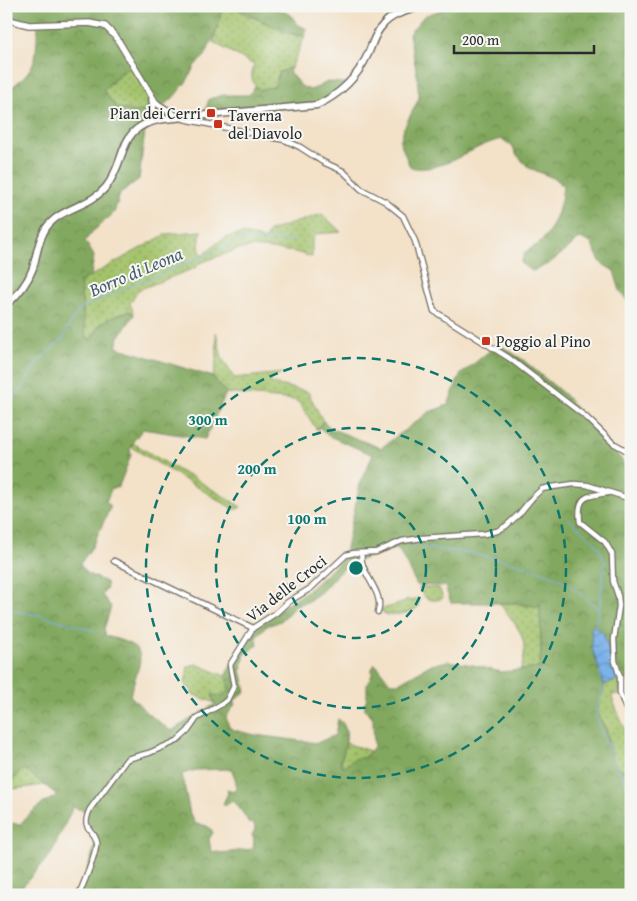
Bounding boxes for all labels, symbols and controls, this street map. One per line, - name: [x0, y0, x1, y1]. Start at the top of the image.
- scale bar: [454, 22, 594, 54]
- text: 200 m: [462, 29, 500, 50]
- place label: Pian dei Cerri: [110, 101, 202, 125]
- place label: Taverna del Diavolo: [228, 103, 302, 145]
- marker: Pian dei Cerri: [205, 107, 217, 119]
- marker: Taverna del Diavolo: [212, 118, 224, 130]
- water label: Borro di Leona: [84, 240, 187, 304]
- place label: Poggio al Pino: [496, 329, 591, 353]
- marker: Poggio al Pino: [480, 335, 492, 347]
- text: 300 m: [188, 409, 228, 430]
- text: 200 m: [237, 458, 277, 479]
- text: 100 m: [287, 508, 327, 529]
- street label: Via delle Croci: [240, 548, 332, 627]
- centre of rings: [347, 559, 365, 577]

